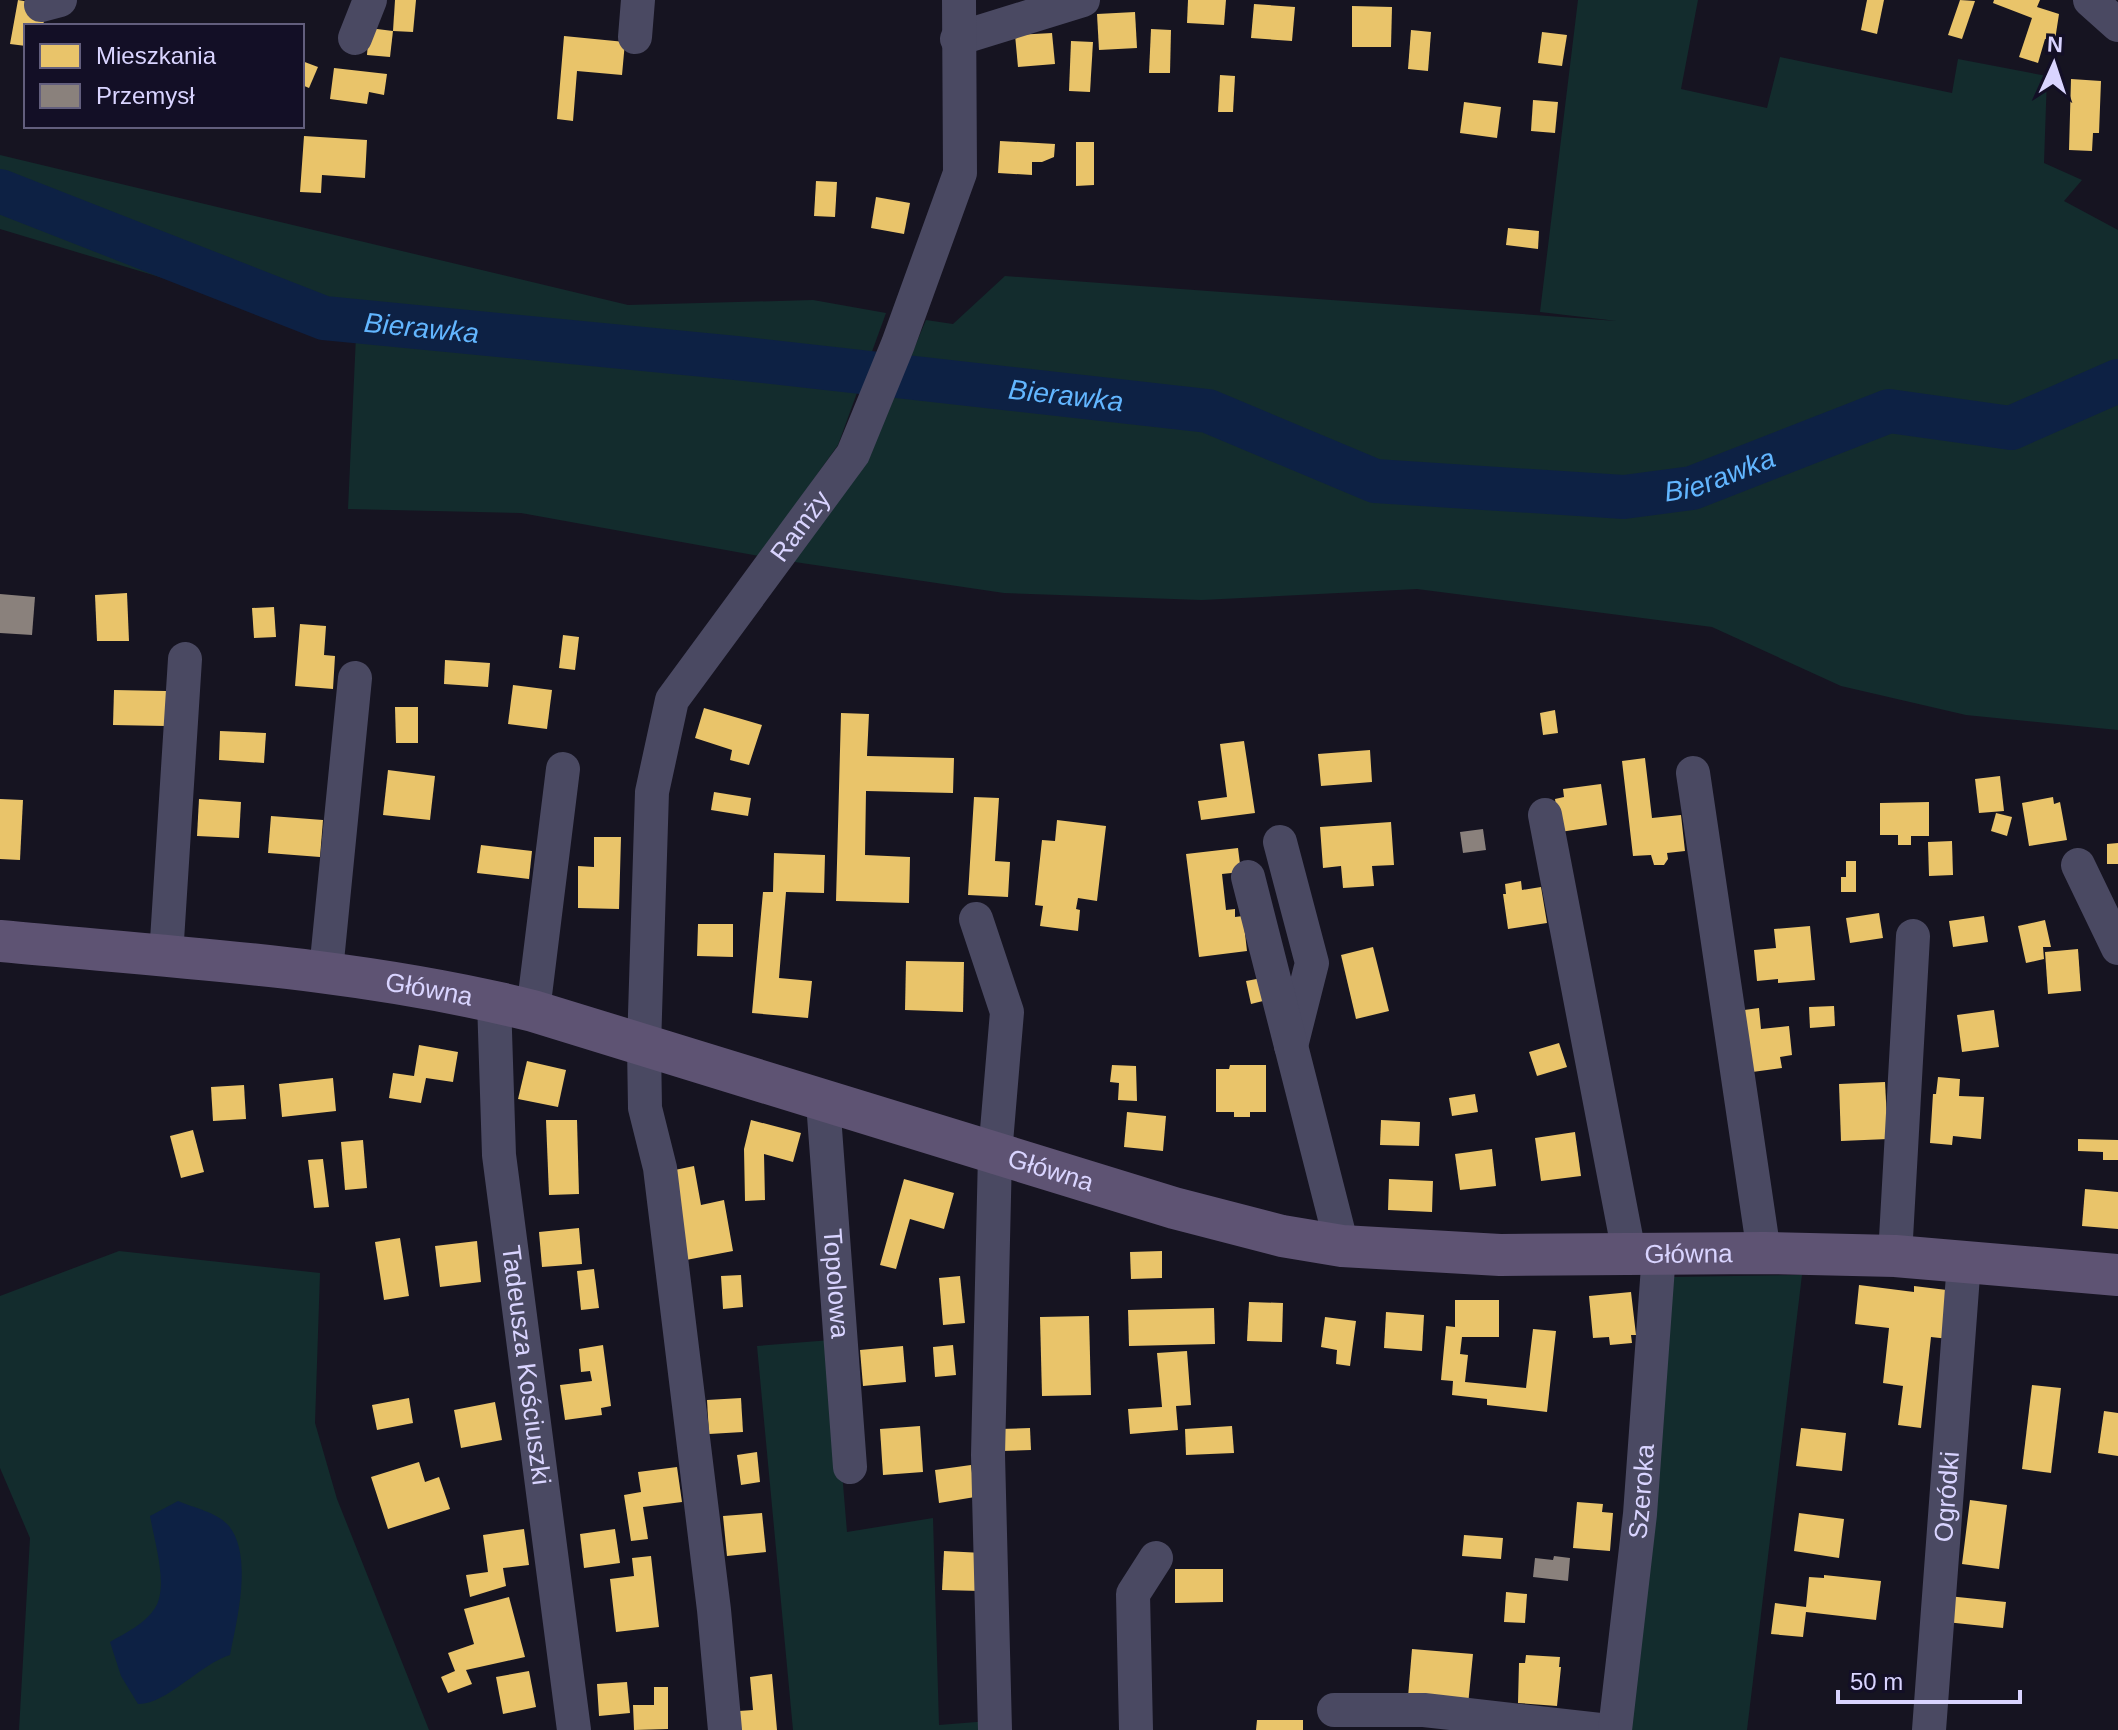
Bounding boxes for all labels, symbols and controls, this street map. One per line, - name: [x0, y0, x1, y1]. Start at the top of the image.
- legend: [24, 24, 304, 128]
- north arrow: [2014, 24, 2094, 104]
- text: N: [2046, 32, 2064, 57]
- text: Mieszkania: [96, 42, 217, 69]
- text: Przemysł: [96, 82, 195, 109]
- water label: Bierawka: [363, 307, 480, 349]
- water label: Bierawka: [1007, 374, 1125, 417]
- water label: Bierawka: [1663, 442, 1779, 507]
- street label: Ramży: [764, 484, 836, 567]
- street label: Główna: [383, 967, 476, 1012]
- street label: Główna: [1004, 1143, 1098, 1198]
- street label: Topolowa: [817, 1228, 855, 1340]
- street label: Główna: [1644, 1238, 1733, 1269]
- street label: Tadeusza Kościuszki: [496, 1244, 557, 1487]
- street label: Szeroka: [1622, 1442, 1660, 1541]
- street label: Ogródki: [1928, 1450, 1965, 1543]
- scale bar: [1838, 1654, 2020, 1704]
- text: 50 m: [1850, 1668, 1903, 1695]

